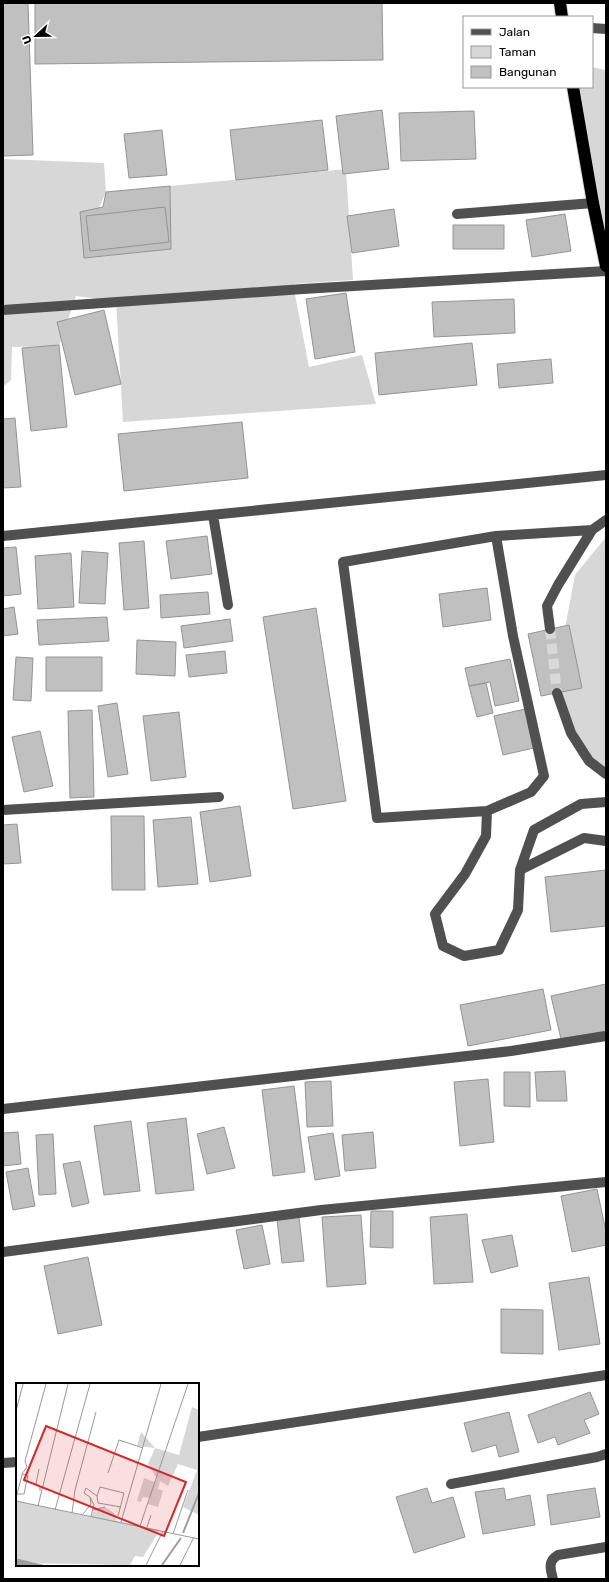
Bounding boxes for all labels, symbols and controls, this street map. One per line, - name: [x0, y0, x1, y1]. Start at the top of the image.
- north arrow: [16, 16, 56, 56]
- legend: [463, 16, 593, 88]
- text: Jalan: [499, 25, 530, 39]
- text: U: [20, 33, 35, 46]
- text: Taman: [499, 45, 536, 59]
- text: Bangunan: [499, 65, 556, 79]
- inset map: [16, 1383, 199, 1566]

